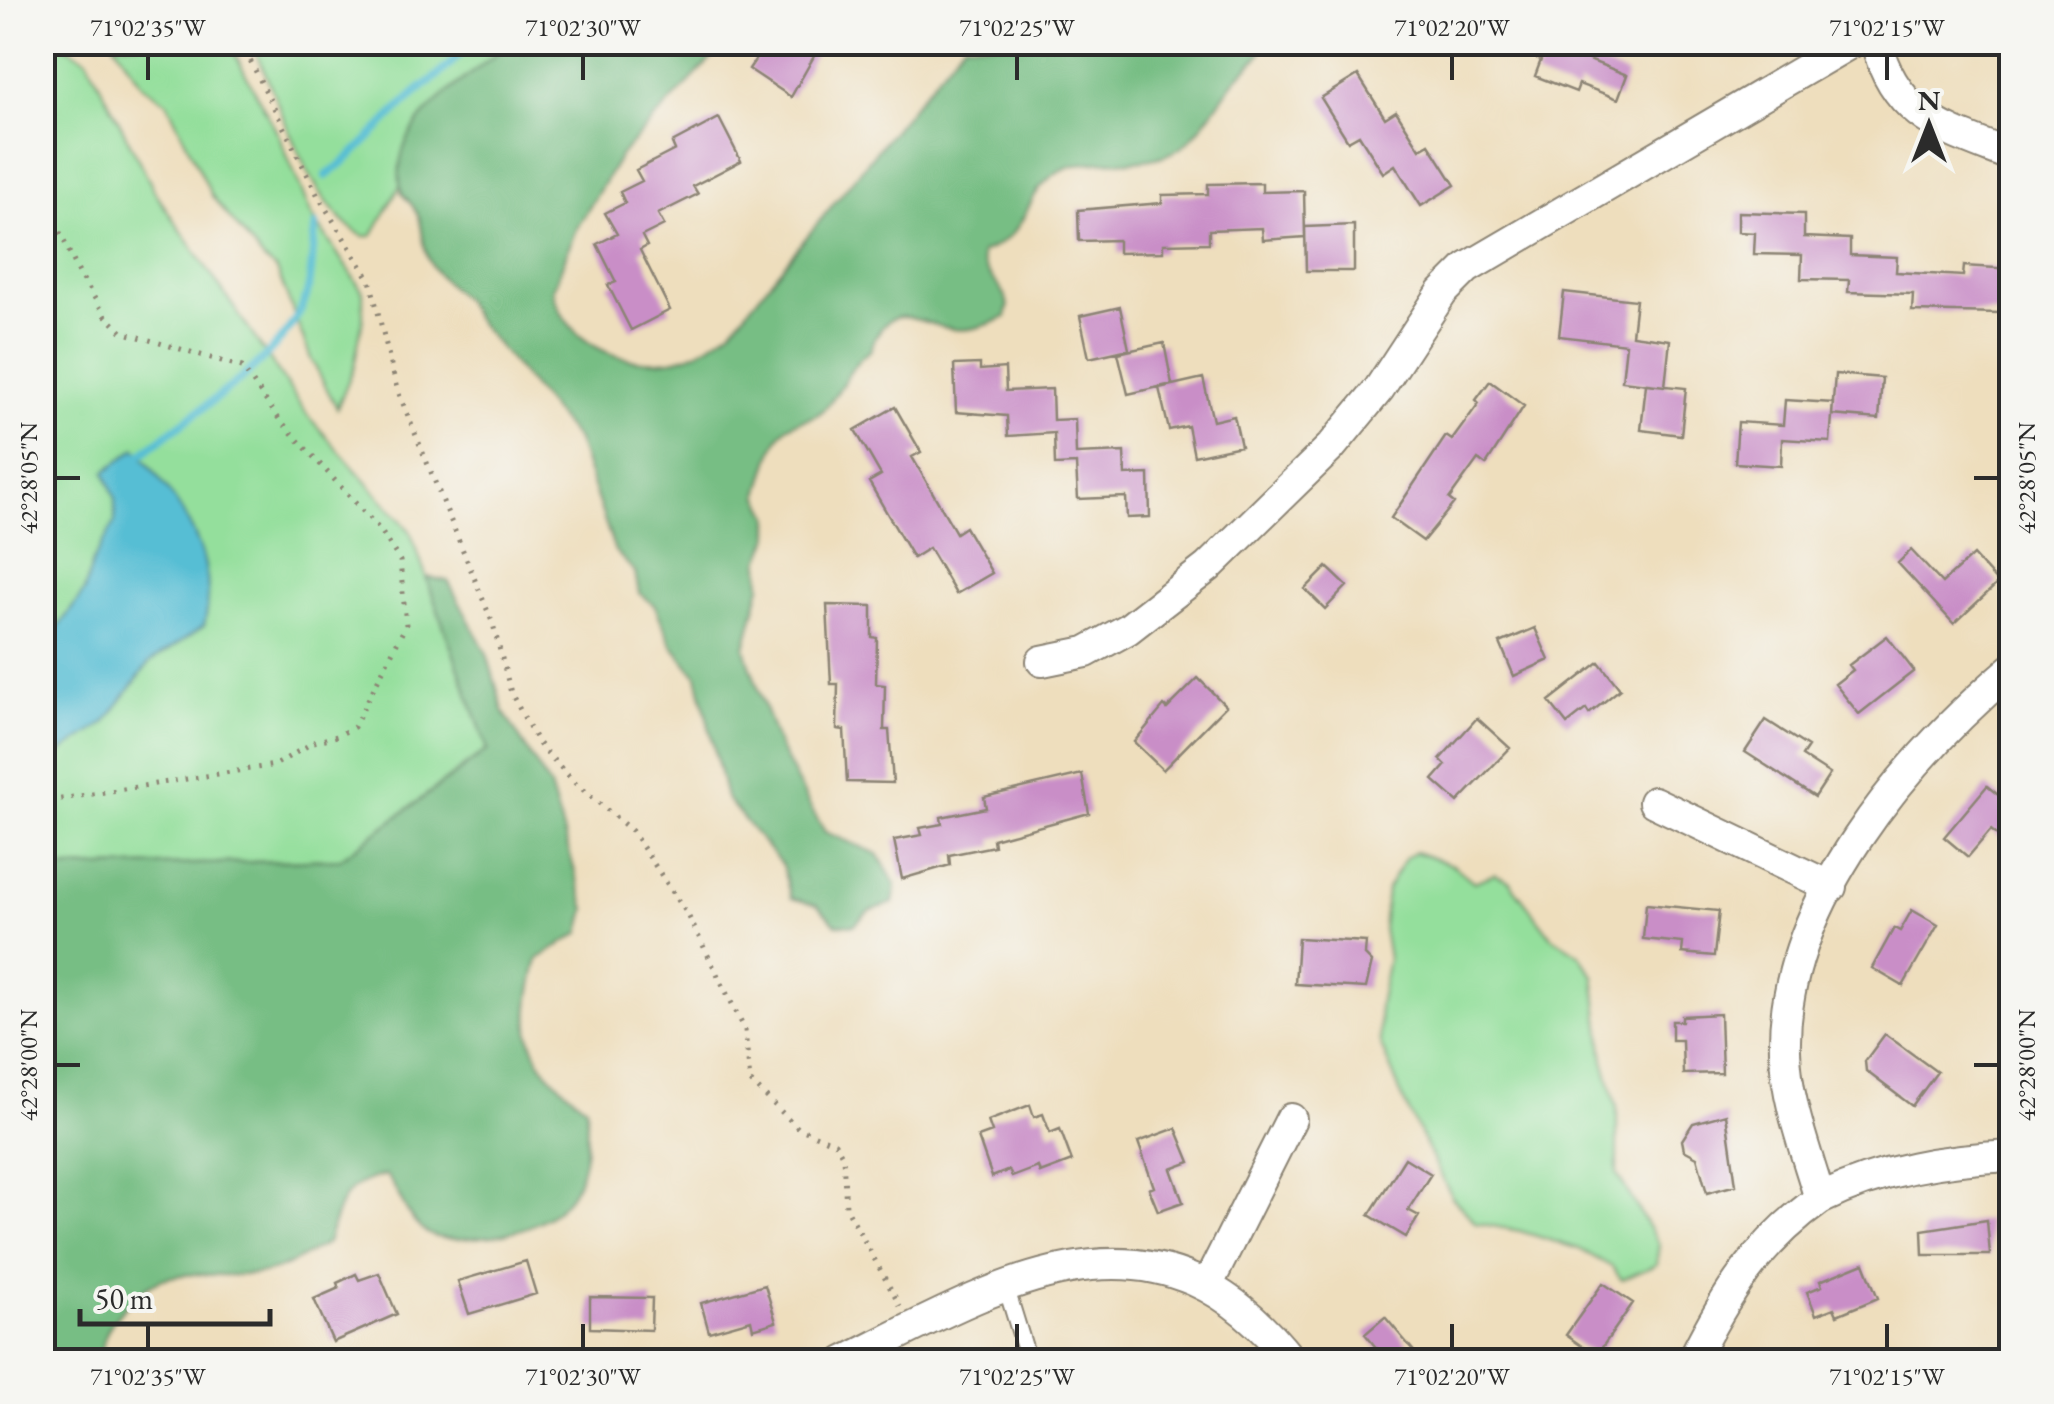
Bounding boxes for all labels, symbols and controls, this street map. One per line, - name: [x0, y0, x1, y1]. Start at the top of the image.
- text: 71°02'35"W: [90, 11, 207, 43]
- text: 71°02'30"W: [525, 11, 642, 43]
- text: 71°02'25"W: [959, 11, 1076, 43]
- text: 71°02'20"W: [1394, 11, 1511, 43]
- text: 71°02'15"W: [1829, 11, 1946, 43]
- north arrow: [1879, 75, 1979, 175]
- text: N: [1918, 82, 1941, 118]
- text: 42°28'05"N: [12, 422, 44, 534]
- text: 42°28'05"N: [2010, 422, 2042, 534]
- text: 42°28'00"N: [12, 1009, 44, 1121]
- text: 42°28'00"N: [2010, 1009, 2042, 1121]
- scale bar: [80, 1264, 270, 1326]
- text: 50 m: [95, 1279, 153, 1318]
- text: 71°02'35"W: [90, 1360, 207, 1392]
- text: 71°02'30"W: [525, 1360, 642, 1392]
- text: 71°02'25"W: [959, 1360, 1076, 1392]
- text: 71°02'20"W: [1394, 1360, 1511, 1392]
- text: 71°02'15"W: [1829, 1360, 1946, 1392]

